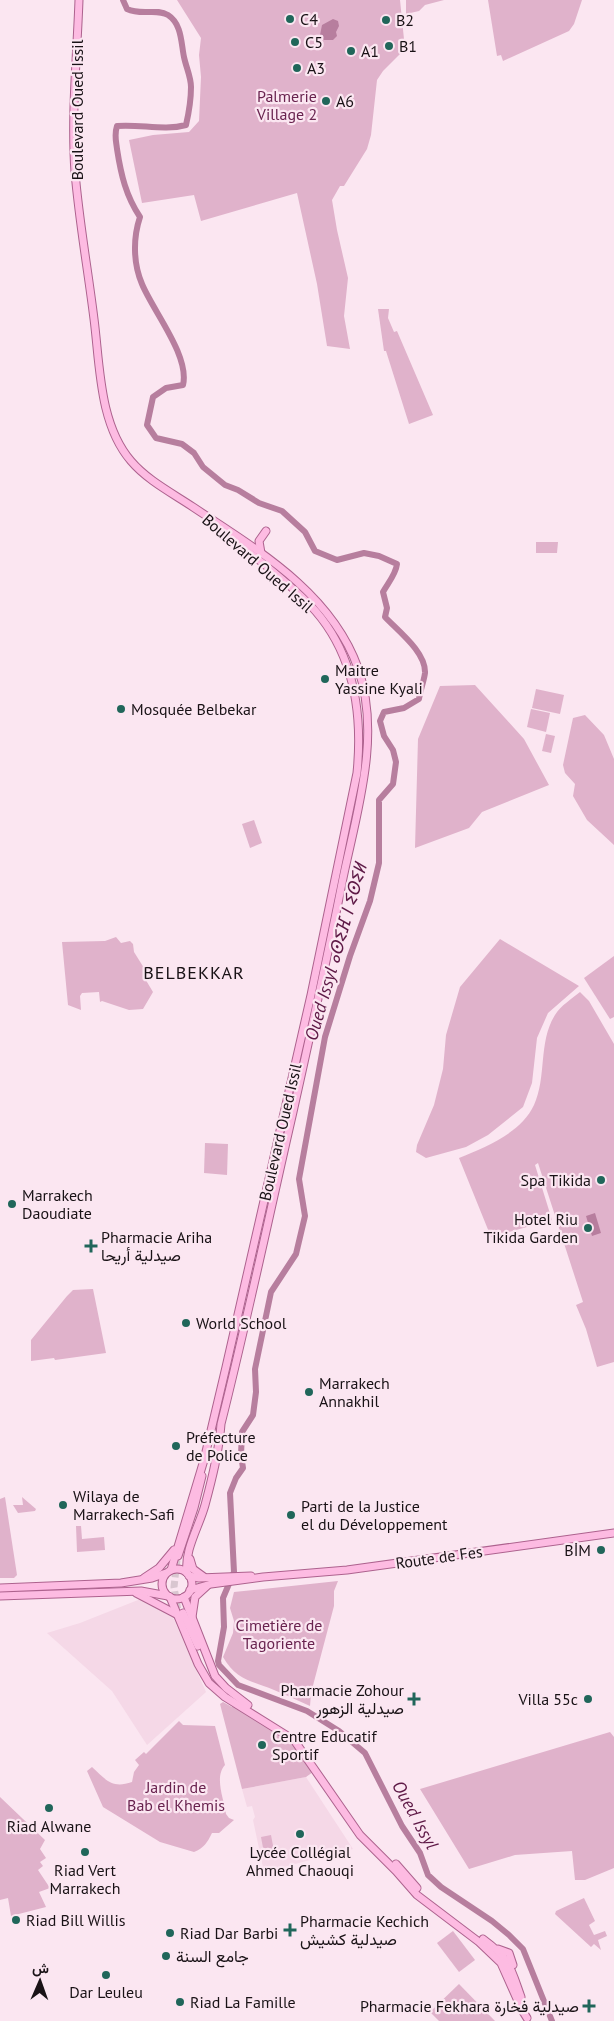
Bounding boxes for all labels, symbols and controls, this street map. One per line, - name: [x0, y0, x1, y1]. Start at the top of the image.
- place label: C4: [300, 9, 318, 29]
- place label: B2: [396, 10, 414, 30]
- marker: C4: [284, 13, 296, 25]
- marker: B2: [380, 14, 392, 26]
- place label: C5: [305, 32, 323, 52]
- marker: C5: [289, 36, 301, 48]
- place label: B1: [399, 36, 417, 56]
- street label: Boulevard Oued Issil: [67, 39, 87, 180]
- marker: B1: [383, 40, 395, 52]
- place label: A1: [361, 41, 379, 61]
- marker: A1: [345, 45, 357, 57]
- place label: A3: [307, 58, 325, 78]
- marker: A3: [291, 62, 303, 74]
- park label: Palmerie Village 2: [256, 86, 317, 124]
- place label: A6: [336, 91, 354, 111]
- marker: A6: [320, 95, 332, 107]
- street label: Boulevard Oued Issil: [198, 509, 318, 617]
- place label: Maitre Yassine Kyali: [335, 660, 423, 698]
- marker: Maitre Yassine Kyali: [319, 673, 331, 685]
- place label: Mosquée Belbekar: [131, 699, 257, 719]
- marker: Mosquée Belbekar: [115, 703, 127, 715]
- water label: Oued Issyl ⴰⵙⵉⴼ ⵏ ⵉⵙⵉⵍ: [299, 859, 372, 1043]
- district label: BELBEKKAR: [143, 961, 245, 984]
- street label: Boulevard Oued Issil: [254, 1061, 306, 1203]
- place label: Spa Tikida: [520, 1170, 591, 1190]
- marker: Spa Tikida: [595, 1174, 607, 1186]
- place label: Marrakech Daoudiate: [22, 1185, 93, 1223]
- marker: Marrakech Daoudiate: [6, 1198, 18, 1210]
- place label: Hotel Riu Tikida Garden: [483, 1209, 578, 1247]
- marker: Hotel Riu Tikida Garden: [582, 1222, 594, 1234]
- place label: Pharmacie Ariha صيدلية أريحا: [101, 1227, 212, 1266]
- marker: Pharmacie Ariha صيدلية أريحا: [85, 1240, 97, 1252]
- place label: World School: [196, 1313, 287, 1333]
- marker: World School: [180, 1317, 192, 1329]
- place label: Marrakech Annakhil: [319, 1373, 390, 1411]
- marker: Marrakech Annakhil: [303, 1386, 315, 1398]
- place label: Préfecture de Police: [186, 1427, 256, 1465]
- marker: Préfecture de Police: [170, 1440, 182, 1452]
- place label: Wilaya de Marrakech-Safi: [73, 1486, 175, 1524]
- place label: Parti de la Justice el du Développement: [301, 1496, 448, 1534]
- marker: Wilaya de Marrakech-Safi: [57, 1499, 69, 1511]
- marker: Parti de la Justice el du Développement: [285, 1509, 297, 1521]
- place label: BİM: [564, 1540, 591, 1560]
- street label: Route de Fes: [394, 1541, 484, 1573]
- marker: BİM: [595, 1544, 607, 1556]
- park label: Cimetière de Tagoriente: [236, 1615, 322, 1653]
- place label: Pharmacie Zohour صيدلية الزهور: [281, 1680, 405, 1719]
- place label: Villa 55c: [517, 1689, 578, 1709]
- marker: Pharmacie Zohour صيدلية الزهور: [408, 1693, 420, 1705]
- marker: Villa 55c: [582, 1693, 594, 1705]
- place label: Centre Educatif Sportif: [272, 1726, 377, 1764]
- marker: Centre Educatif Sportif: [256, 1739, 268, 1751]
- water label: Oued Issyl: [387, 1776, 444, 1853]
- park label: Jardin de Bab el Khemis: [127, 1777, 225, 1815]
- marker: Riad Alwane: [43, 1802, 55, 1814]
- place label: Riad Alwane: [7, 1816, 91, 1836]
- marker: Lycée Collégial Ahmed Chaouqi: [294, 1828, 306, 1840]
- place label: Lycée Collégial Ahmed Chaouqi: [246, 1842, 354, 1880]
- marker: Riad Vert Marrakech: [79, 1846, 91, 1858]
- place label: Riad Vert Marrakech: [50, 1860, 120, 1898]
- place label: Riad Bill Willis: [26, 1910, 126, 1930]
- place label: Pharmacie Kechich صيدلية كشيش: [300, 1911, 429, 1950]
- marker: Riad Bill Willis: [10, 1914, 22, 1926]
- place label: Riad Dar Barbi: [180, 1923, 278, 1943]
- marker: Pharmacie Kechich صيدلية كشيش: [284, 1924, 296, 1936]
- marker: Riad Dar Barbi: [164, 1927, 176, 1939]
- place label: جامع السنة: [176, 1946, 249, 1968]
- marker: جامع السنة: [160, 1950, 172, 1962]
- north arrow: [15, 1956, 65, 2006]
- text: ش: [32, 1959, 49, 1977]
- marker: Dar Leuleu: [100, 1969, 112, 1981]
- place label: Dar Leuleu: [69, 1982, 143, 2002]
- place label: Riad La Famille: [190, 1992, 296, 2012]
- marker: Riad La Famille: [174, 1996, 186, 2008]
- place label: Pharmacie Fekhara صيدلية فخارة: [360, 1996, 579, 2017]
- marker: Pharmacie Fekhara صيدلية فخارة: [583, 2000, 595, 2012]

